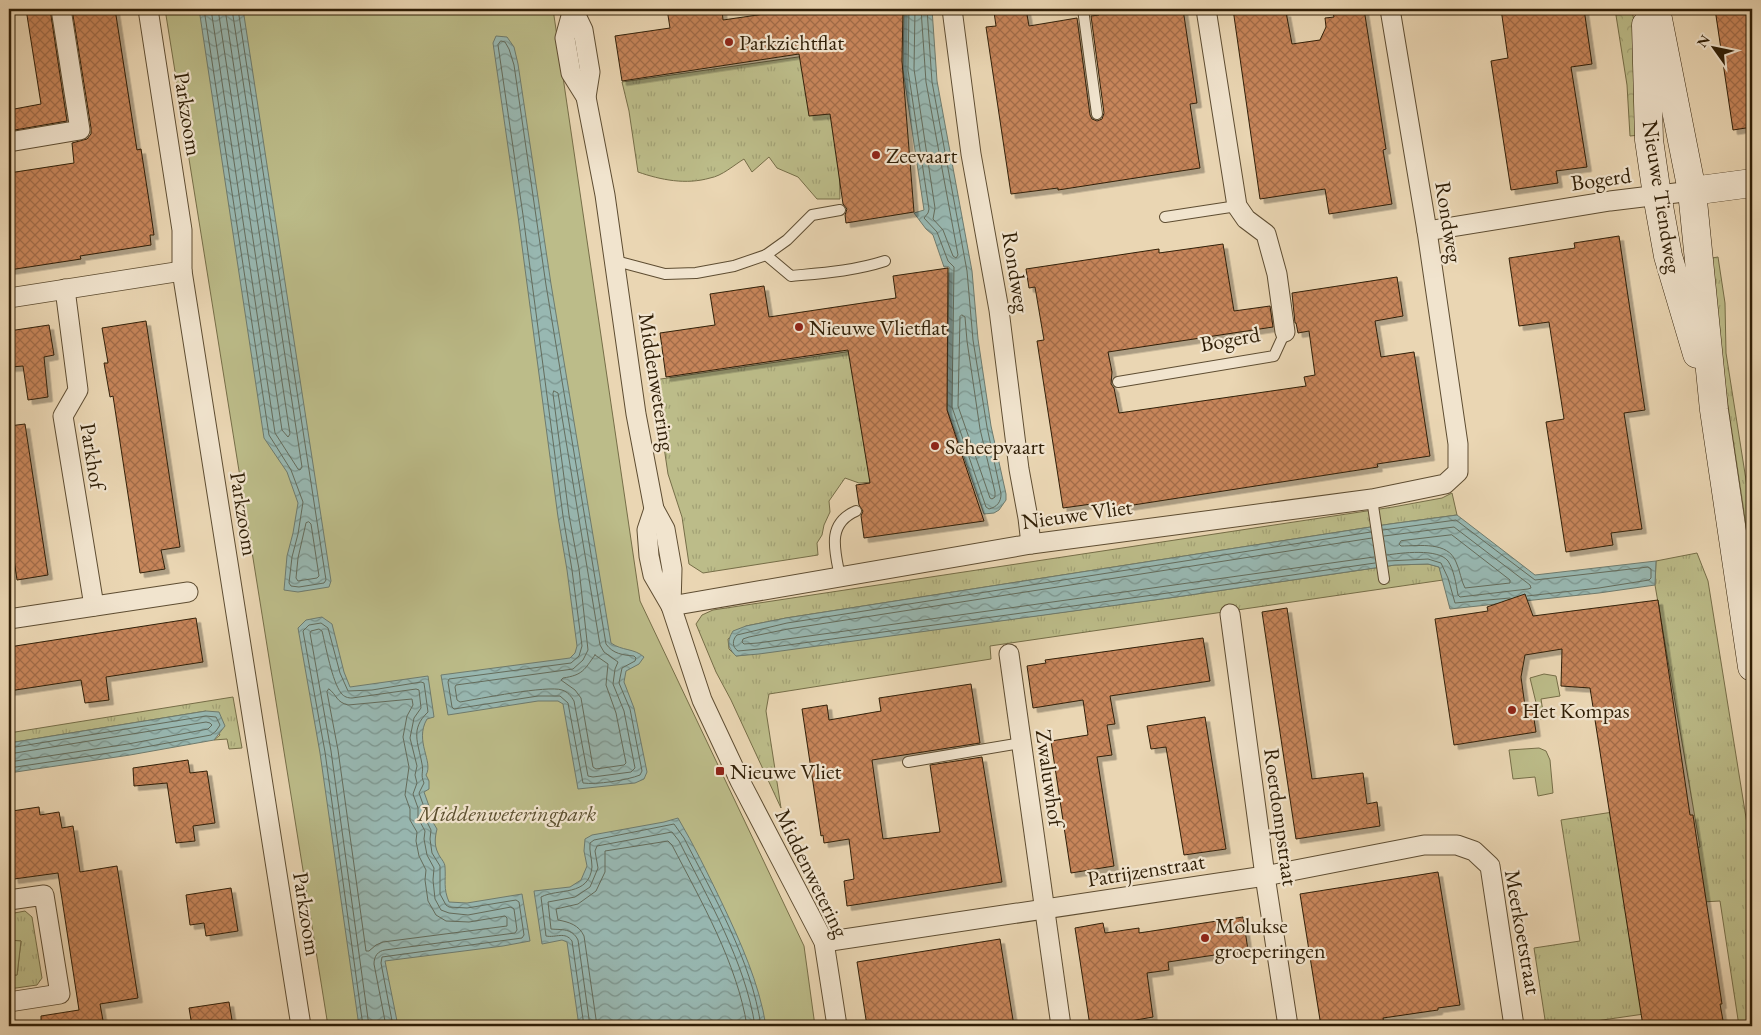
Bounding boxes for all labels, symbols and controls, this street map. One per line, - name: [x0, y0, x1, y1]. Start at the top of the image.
- north arrow: [1688, 22, 1738, 72]
- place label: Parkzichtflat: [739, 28, 844, 57]
- text: N: [1692, 31, 1714, 51]
- marker: Parkzichtflat: [723, 36, 735, 48]
- street label: Parkzoom: [167, 70, 209, 158]
- street label: Nieuwe Tiendweg: [1636, 118, 1688, 276]
- place label: Zeevaart: [886, 141, 957, 170]
- marker: Zeevaart: [870, 149, 882, 161]
- street label: Bogerd: [1569, 160, 1634, 198]
- street label: Rondweg: [1428, 179, 1470, 265]
- street label: Rondweg: [995, 229, 1037, 315]
- street label: Middenwetering: [632, 311, 682, 454]
- place label: Nieuwe Vlietflat: [809, 313, 947, 342]
- street label: Bogerd: [1198, 319, 1263, 359]
- marker: Nieuwe Vlietflat: [793, 321, 805, 333]
- street label: Parkhof: [73, 421, 113, 494]
- place label: Scheepvaart: [945, 432, 1045, 461]
- marker: Scheepvaart: [929, 440, 941, 452]
- street label: Parkzoom: [223, 470, 265, 558]
- street label: Nieuwe Vliet: [1020, 492, 1134, 536]
- place label: Het Kompas: [1522, 696, 1630, 725]
- marker: Het Kompas: [1506, 704, 1518, 716]
- street label: Zwaluwhof: [1029, 727, 1072, 831]
- street label: Roerdompstraat: [1257, 746, 1305, 888]
- place label: Nieuwe Vliet: [730, 757, 842, 786]
- marker: Nieuwe Vliet: [714, 765, 726, 777]
- park label: Middenweteringpark: [416, 799, 596, 828]
- street label: Middenwetering: [768, 804, 856, 942]
- street label: Patrijzenstraat: [1085, 846, 1207, 894]
- street label: Meerkoetstraat: [1498, 867, 1548, 997]
- street label: Parkzoom: [286, 870, 328, 958]
- place label: Molukse groeperingen: [1215, 911, 1326, 965]
- marker: Molukse groeperingen: [1199, 932, 1211, 944]

